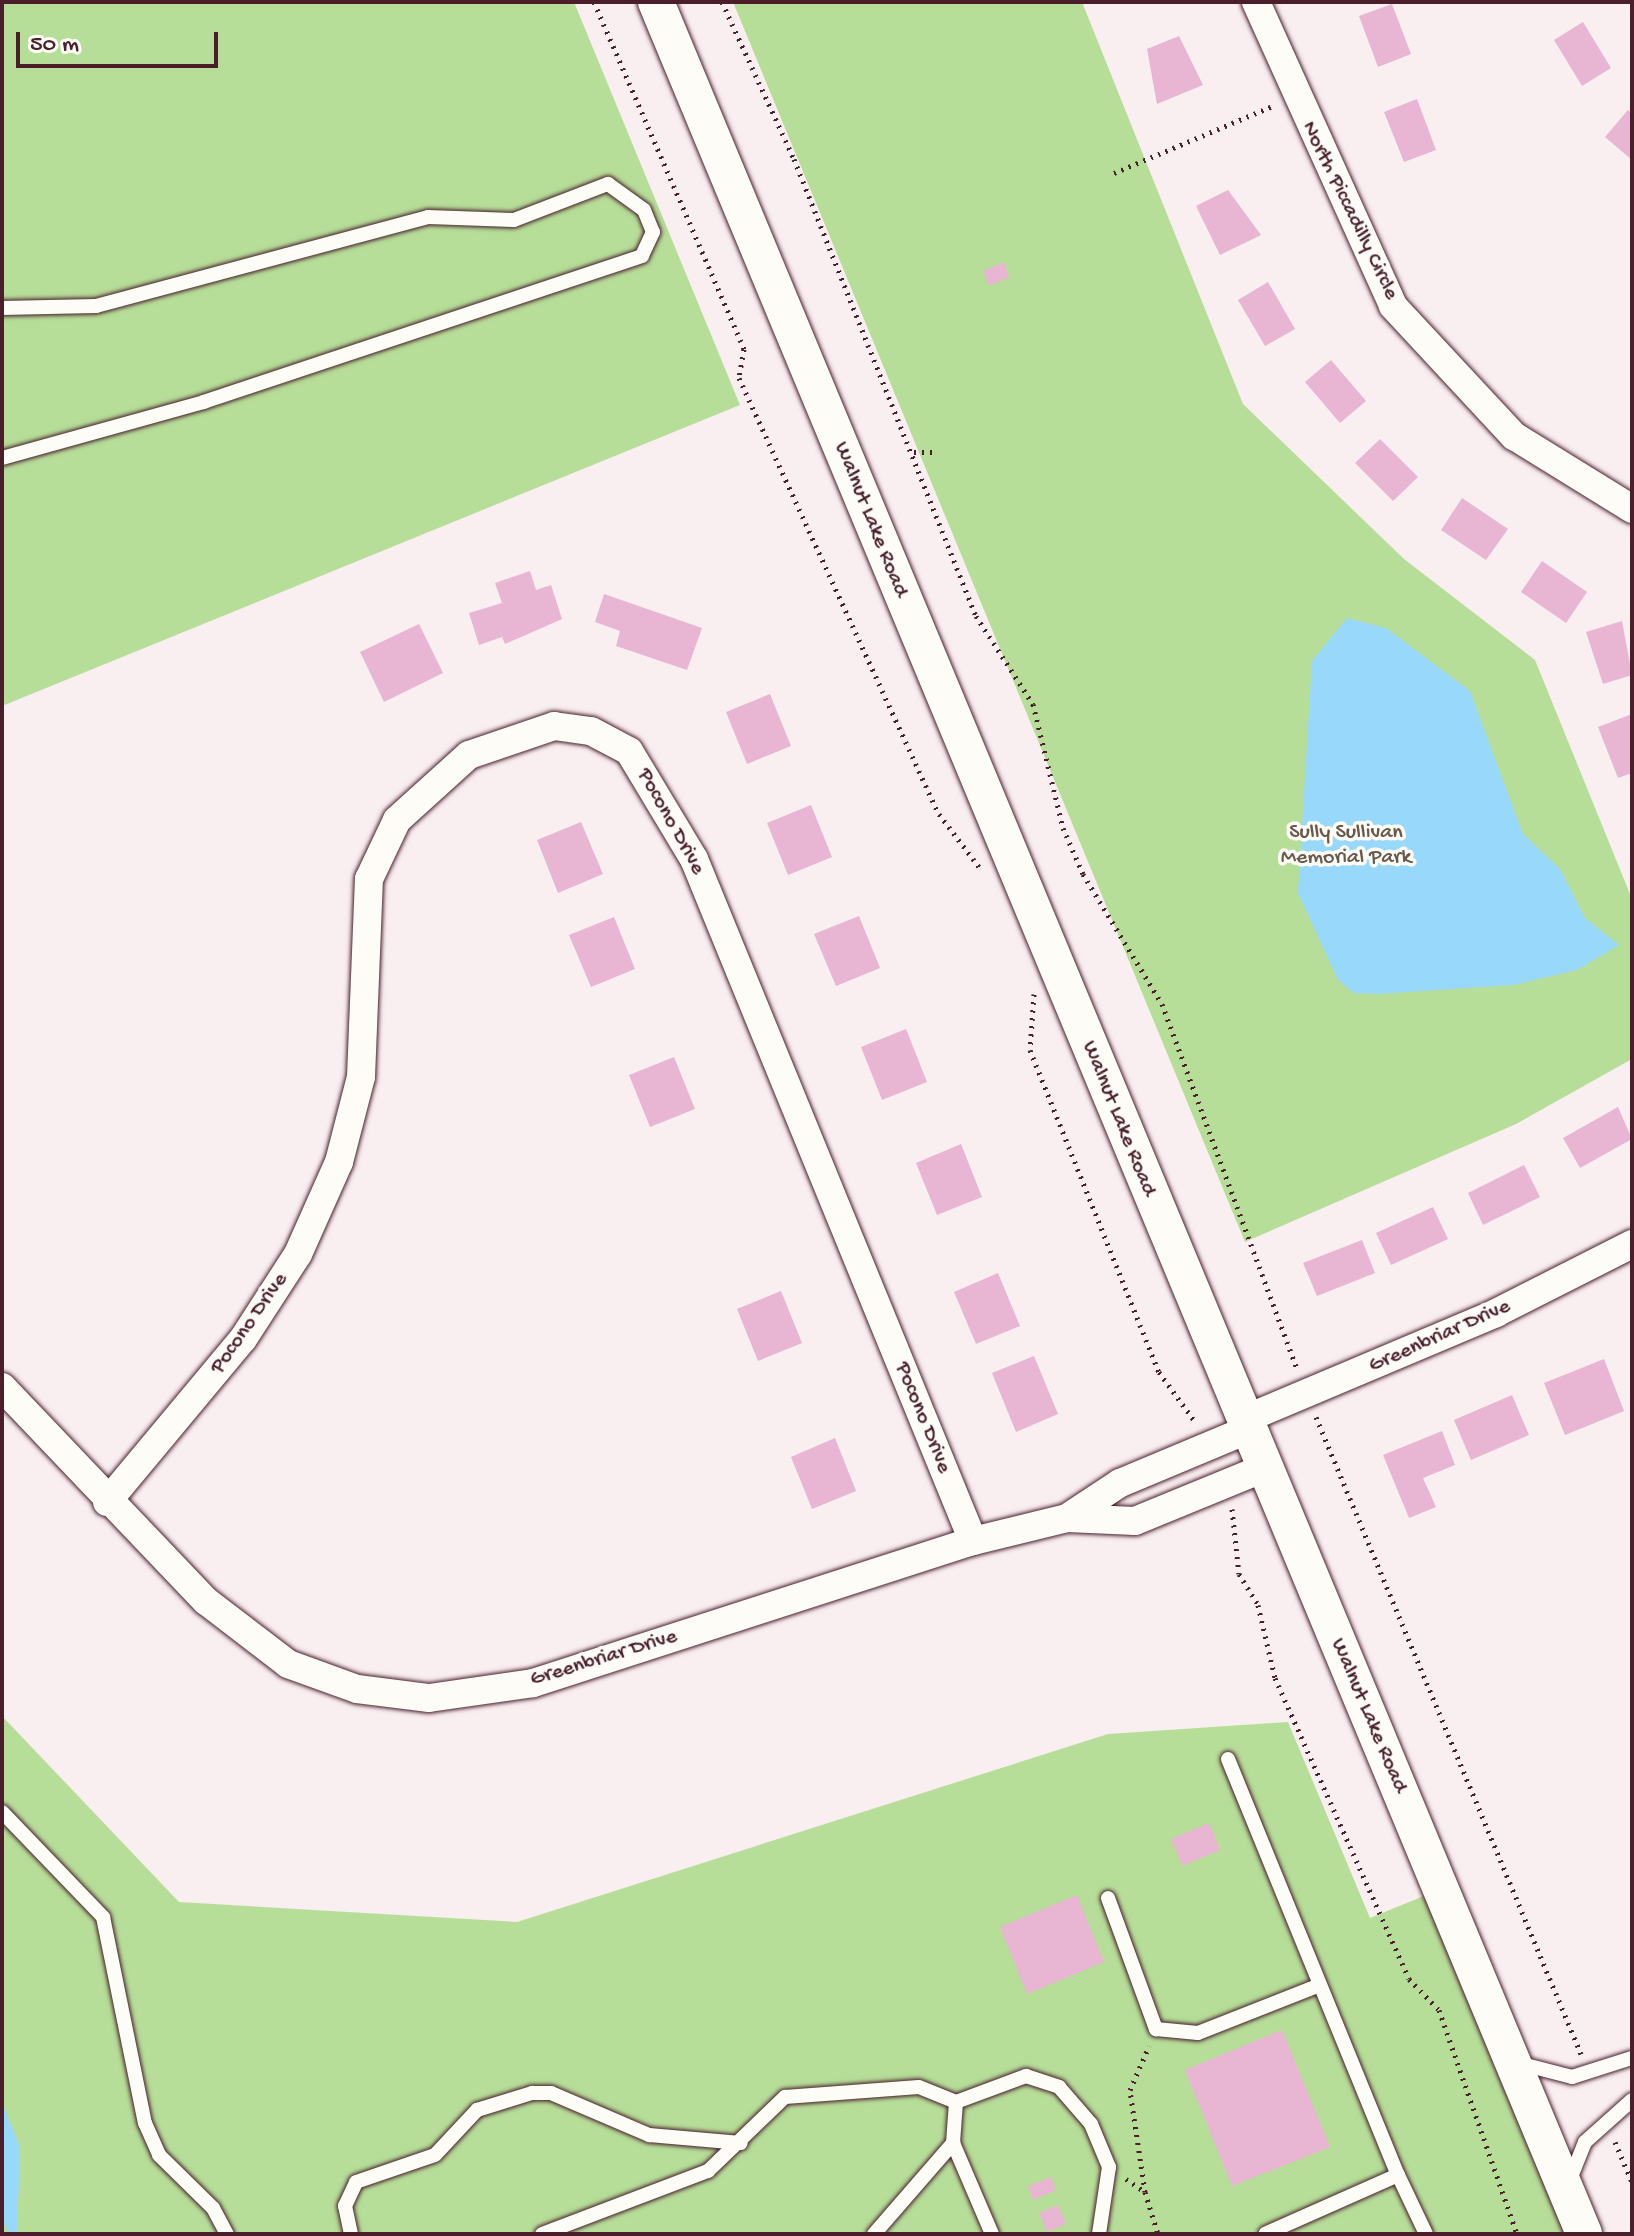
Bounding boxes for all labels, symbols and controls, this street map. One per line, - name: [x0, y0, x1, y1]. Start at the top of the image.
- scale bar: [20, 16, 222, 66]
- text: 50 m: [30, 31, 79, 60]
- street label: North Piccadilly Circle: [1294, 117, 1404, 305]
- street label: Walnut Lake Road: [827, 438, 913, 602]
- street label: Pocono Drive: [630, 764, 710, 880]
- park label: Sully Sullivan Memorial Park: [1281, 820, 1411, 872]
- street label: Walnut Lake Road: [1075, 1037, 1161, 1201]
- street label: Pocono Drive: [205, 1268, 295, 1380]
- street label: Greenbriar Drive: [1365, 1294, 1515, 1380]
- street label: Pocono Drive: [888, 1359, 956, 1477]
- street label: Greenbriar Drive: [527, 1624, 681, 1694]
- street label: Walnut Lake Road: [1324, 1635, 1412, 1797]

